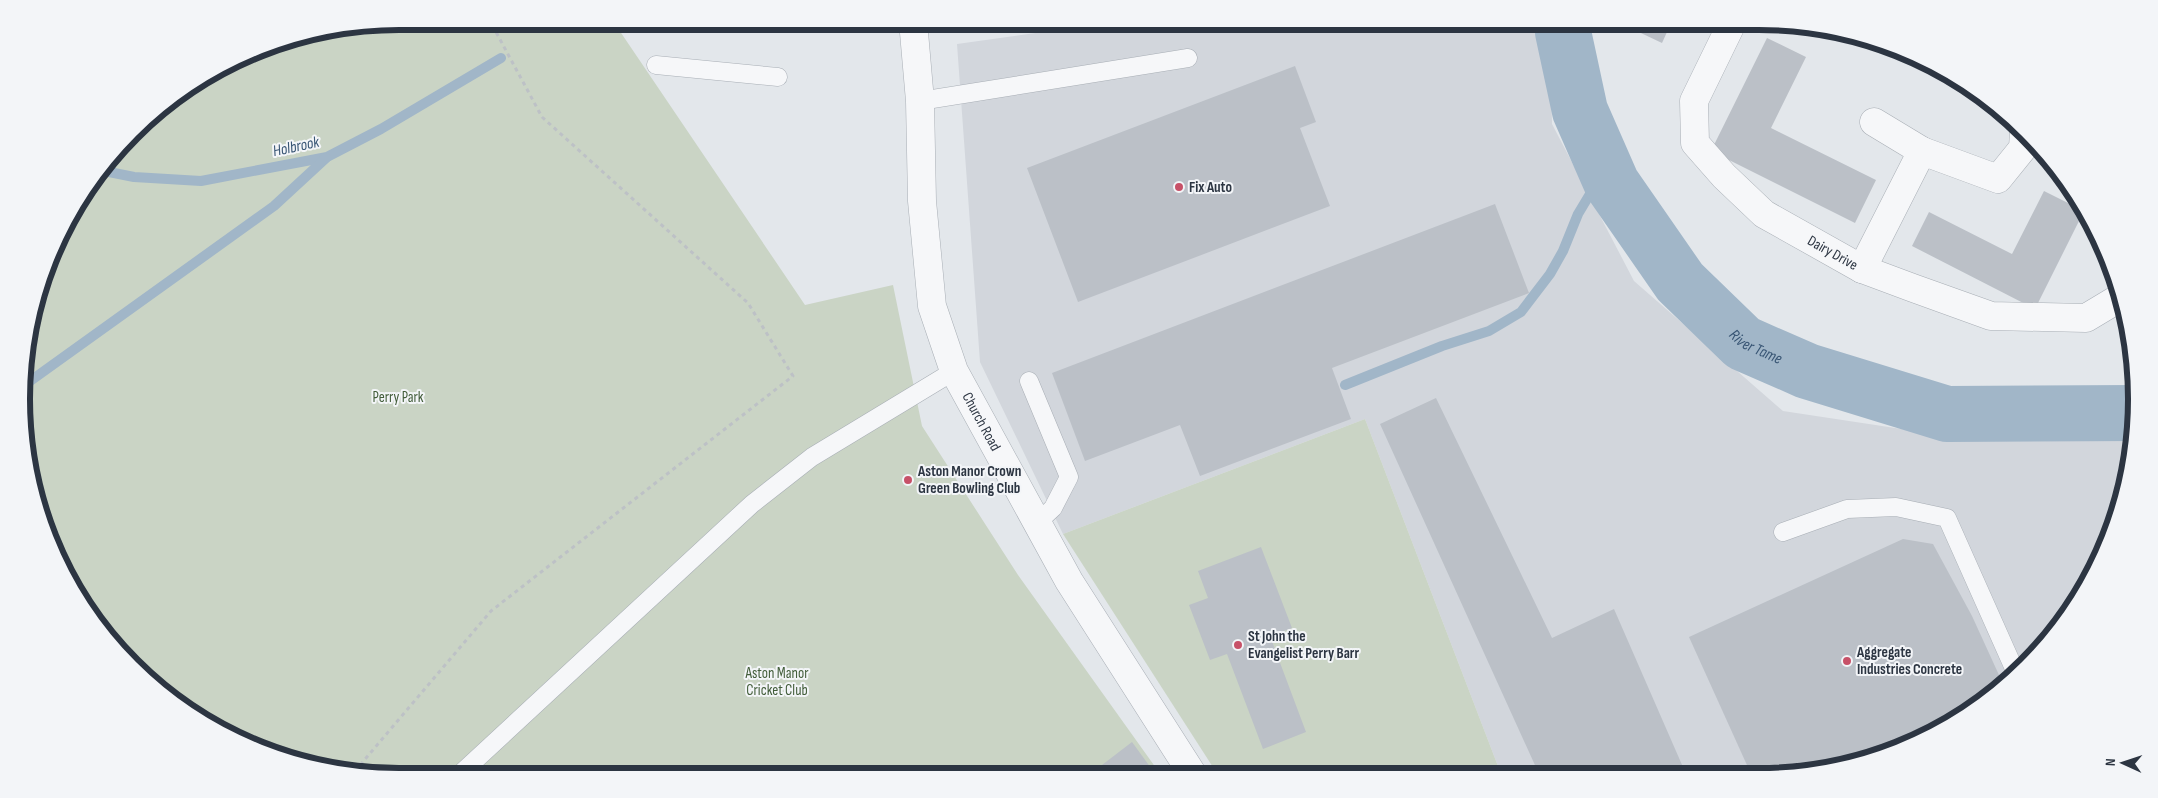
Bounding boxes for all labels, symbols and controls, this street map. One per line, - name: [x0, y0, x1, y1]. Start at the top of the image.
- water label: Holbrook: [271, 133, 322, 161]
- place label: Fix Auto: [1189, 178, 1232, 197]
- marker: Fix Auto: [1173, 181, 1185, 193]
- street label: Dairy Drive: [1804, 231, 1861, 274]
- water label: River Tame: [1725, 325, 1785, 368]
- park label: Perry Park: [372, 388, 424, 407]
- street label: Church Road: [958, 389, 1005, 454]
- place label: Aston Manor Crown Green Bowling Club: [917, 462, 1021, 498]
- marker: Aston Manor Crown Green Bowling Club: [902, 474, 914, 486]
- place label: St John the Evangelist Perry Barr: [1248, 627, 1360, 663]
- marker: St John the Evangelist Perry Barr: [1232, 639, 1244, 651]
- place label: Aggregate Industries Concrete: [1856, 643, 1962, 679]
- marker: Aggregate Industries Concrete: [1841, 655, 1853, 667]
- park label: Aston Manor Cricket Club: [745, 664, 809, 700]
- north arrow: [2098, 738, 2148, 788]
- text: N: [2102, 758, 2119, 767]

